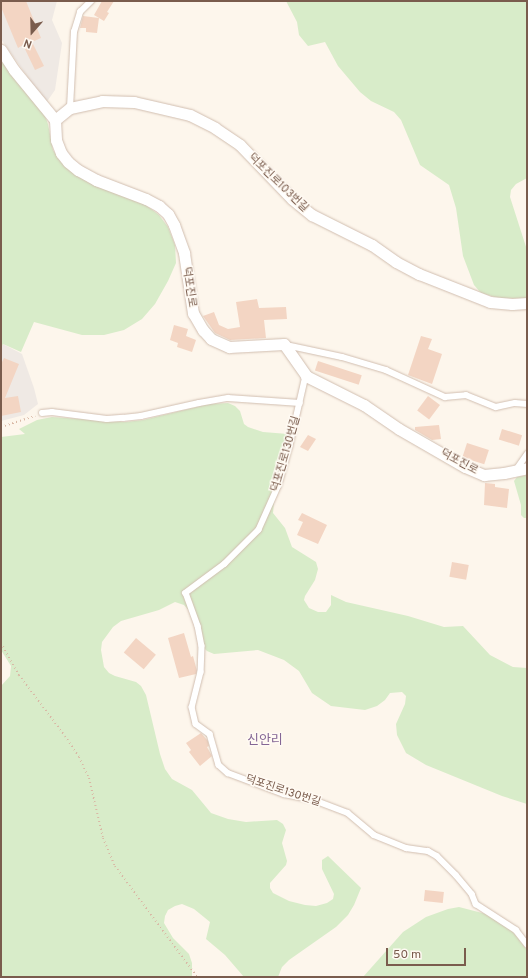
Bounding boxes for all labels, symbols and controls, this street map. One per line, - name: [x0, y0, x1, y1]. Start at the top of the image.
- north arrow: [12, 12, 52, 52]
- text: N: [22, 35, 34, 51]
- street label: 덕포진로103번길: [245, 151, 311, 215]
- street label: 덕포진로: [179, 266, 199, 308]
- street label: 덕포진로130번길: [269, 415, 303, 493]
- street label: 덕포진로: [438, 447, 480, 477]
- district label: 신안리: [247, 733, 283, 749]
- street label: 덕포진로130번길: [244, 773, 322, 809]
- scale bar: [388, 940, 468, 966]
- text: 50 m: [393, 947, 421, 963]

